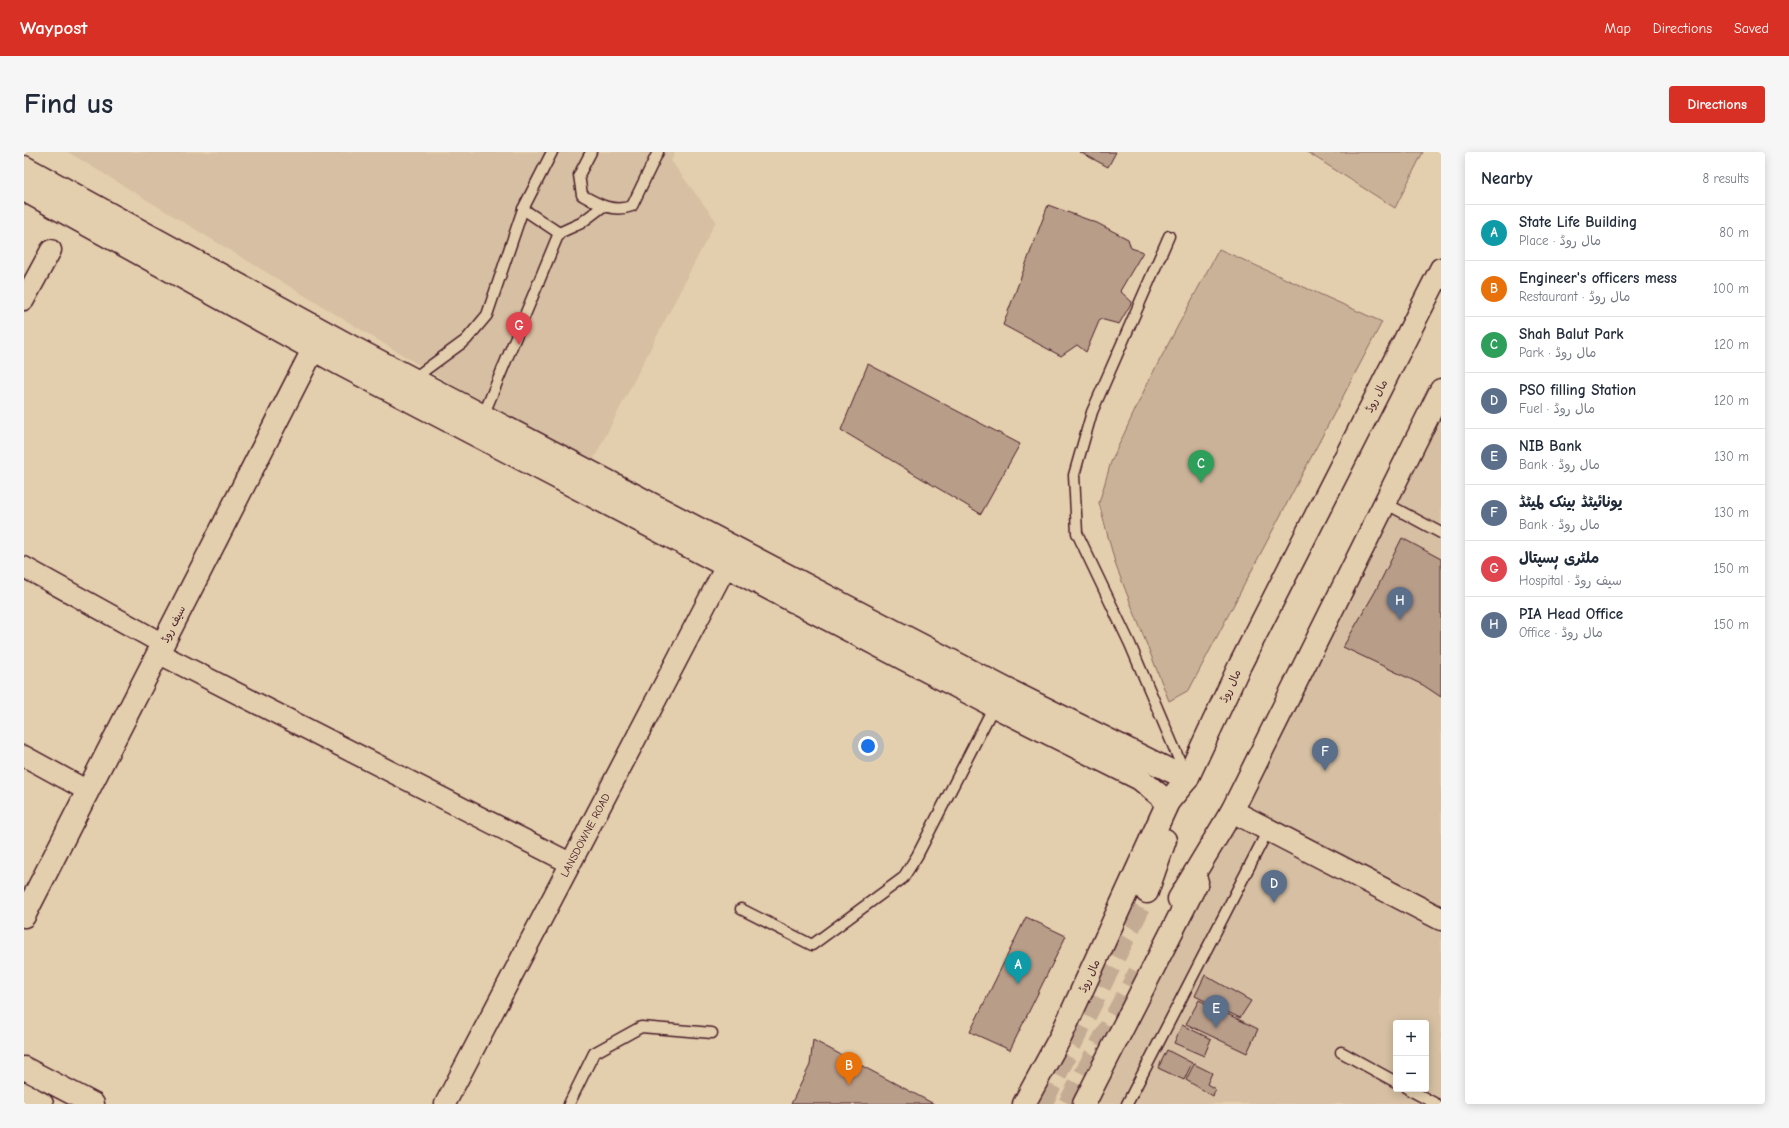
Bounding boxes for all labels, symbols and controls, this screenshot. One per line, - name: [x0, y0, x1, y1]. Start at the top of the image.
- text: Waypost: [20, 17, 88, 39]
- text: Map: [1604, 20, 1631, 37]
- text: Directions: [1653, 20, 1712, 37]
- text: Saved: [1734, 20, 1769, 37]
- button: Directions: [1669, 86, 1765, 123]
- text: Find us: [24, 88, 113, 120]
- text: Nearby: [1481, 169, 1532, 188]
- text: 8 results: [1703, 171, 1749, 186]
- text: State Life Building: [1519, 213, 1637, 231]
- text: A: [1490, 225, 1498, 240]
- text: 80 m: [1719, 225, 1749, 240]
- text: Place · مال روڈ: [1519, 233, 1601, 248]
- text: Engineer's officers mess: [1519, 269, 1677, 287]
- text: B: [1490, 281, 1498, 296]
- text: 100 m: [1713, 281, 1749, 296]
- text: Restaurant · مال روڈ: [1519, 289, 1630, 304]
- pin: G: [506, 312, 532, 345]
- text: Shah Balut Park: [1519, 325, 1624, 343]
- text: C: [1490, 337, 1498, 352]
- text: 120 m: [1714, 337, 1749, 352]
- text: Park · مال روڈ: [1519, 345, 1596, 360]
- street label: مال روڈ: [1363, 378, 1390, 415]
- text: PSO filling Station: [1519, 381, 1636, 399]
- text: D: [1490, 393, 1498, 408]
- text: 120 m: [1714, 393, 1749, 408]
- text: Fuel · مال روڈ: [1519, 401, 1595, 416]
- text: NIB Bank: [1519, 437, 1582, 455]
- text: E: [1490, 449, 1498, 464]
- text: 130 m: [1714, 449, 1749, 464]
- pin: C: [1188, 450, 1214, 483]
- text: Bank · مال روڈ: [1519, 457, 1600, 472]
- text: یونائیٹڈ بینک لمیٹڈ: [1519, 493, 1622, 511]
- text: F: [1490, 505, 1498, 520]
- text: 130 m: [1714, 505, 1749, 520]
- text: Bank · مال روڈ: [1519, 517, 1600, 532]
- text: ملٹری ہسپتال: [1519, 549, 1599, 567]
- text: G: [1489, 561, 1499, 576]
- text: 150 m: [1714, 561, 1749, 576]
- text: Hospital · سیف روڈ: [1519, 573, 1622, 588]
- pin: H: [1387, 587, 1413, 620]
- street label: سیف روڈ: [159, 603, 188, 645]
- text: PIA Head Office: [1519, 605, 1623, 623]
- text: H: [1489, 617, 1499, 632]
- text: 150 m: [1714, 617, 1749, 632]
- text: Office · مال روڈ: [1519, 625, 1603, 640]
- street label: مال روڈ: [1217, 668, 1244, 705]
- your location: [858, 736, 878, 756]
- pin: F: [1312, 738, 1338, 771]
- street label: LANSDOWNE ROAD: [558, 791, 613, 879]
- pin: D: [1261, 870, 1287, 903]
- pin: A: [1005, 951, 1031, 984]
- street label: مال روڈ: [1076, 958, 1103, 995]
- pin: E: [1203, 995, 1229, 1028]
- map controls: [1393, 1020, 1429, 1092]
- button: +: [1393, 1020, 1429, 1056]
- pin: B: [836, 1052, 862, 1085]
- button: −: [1393, 1056, 1429, 1092]

